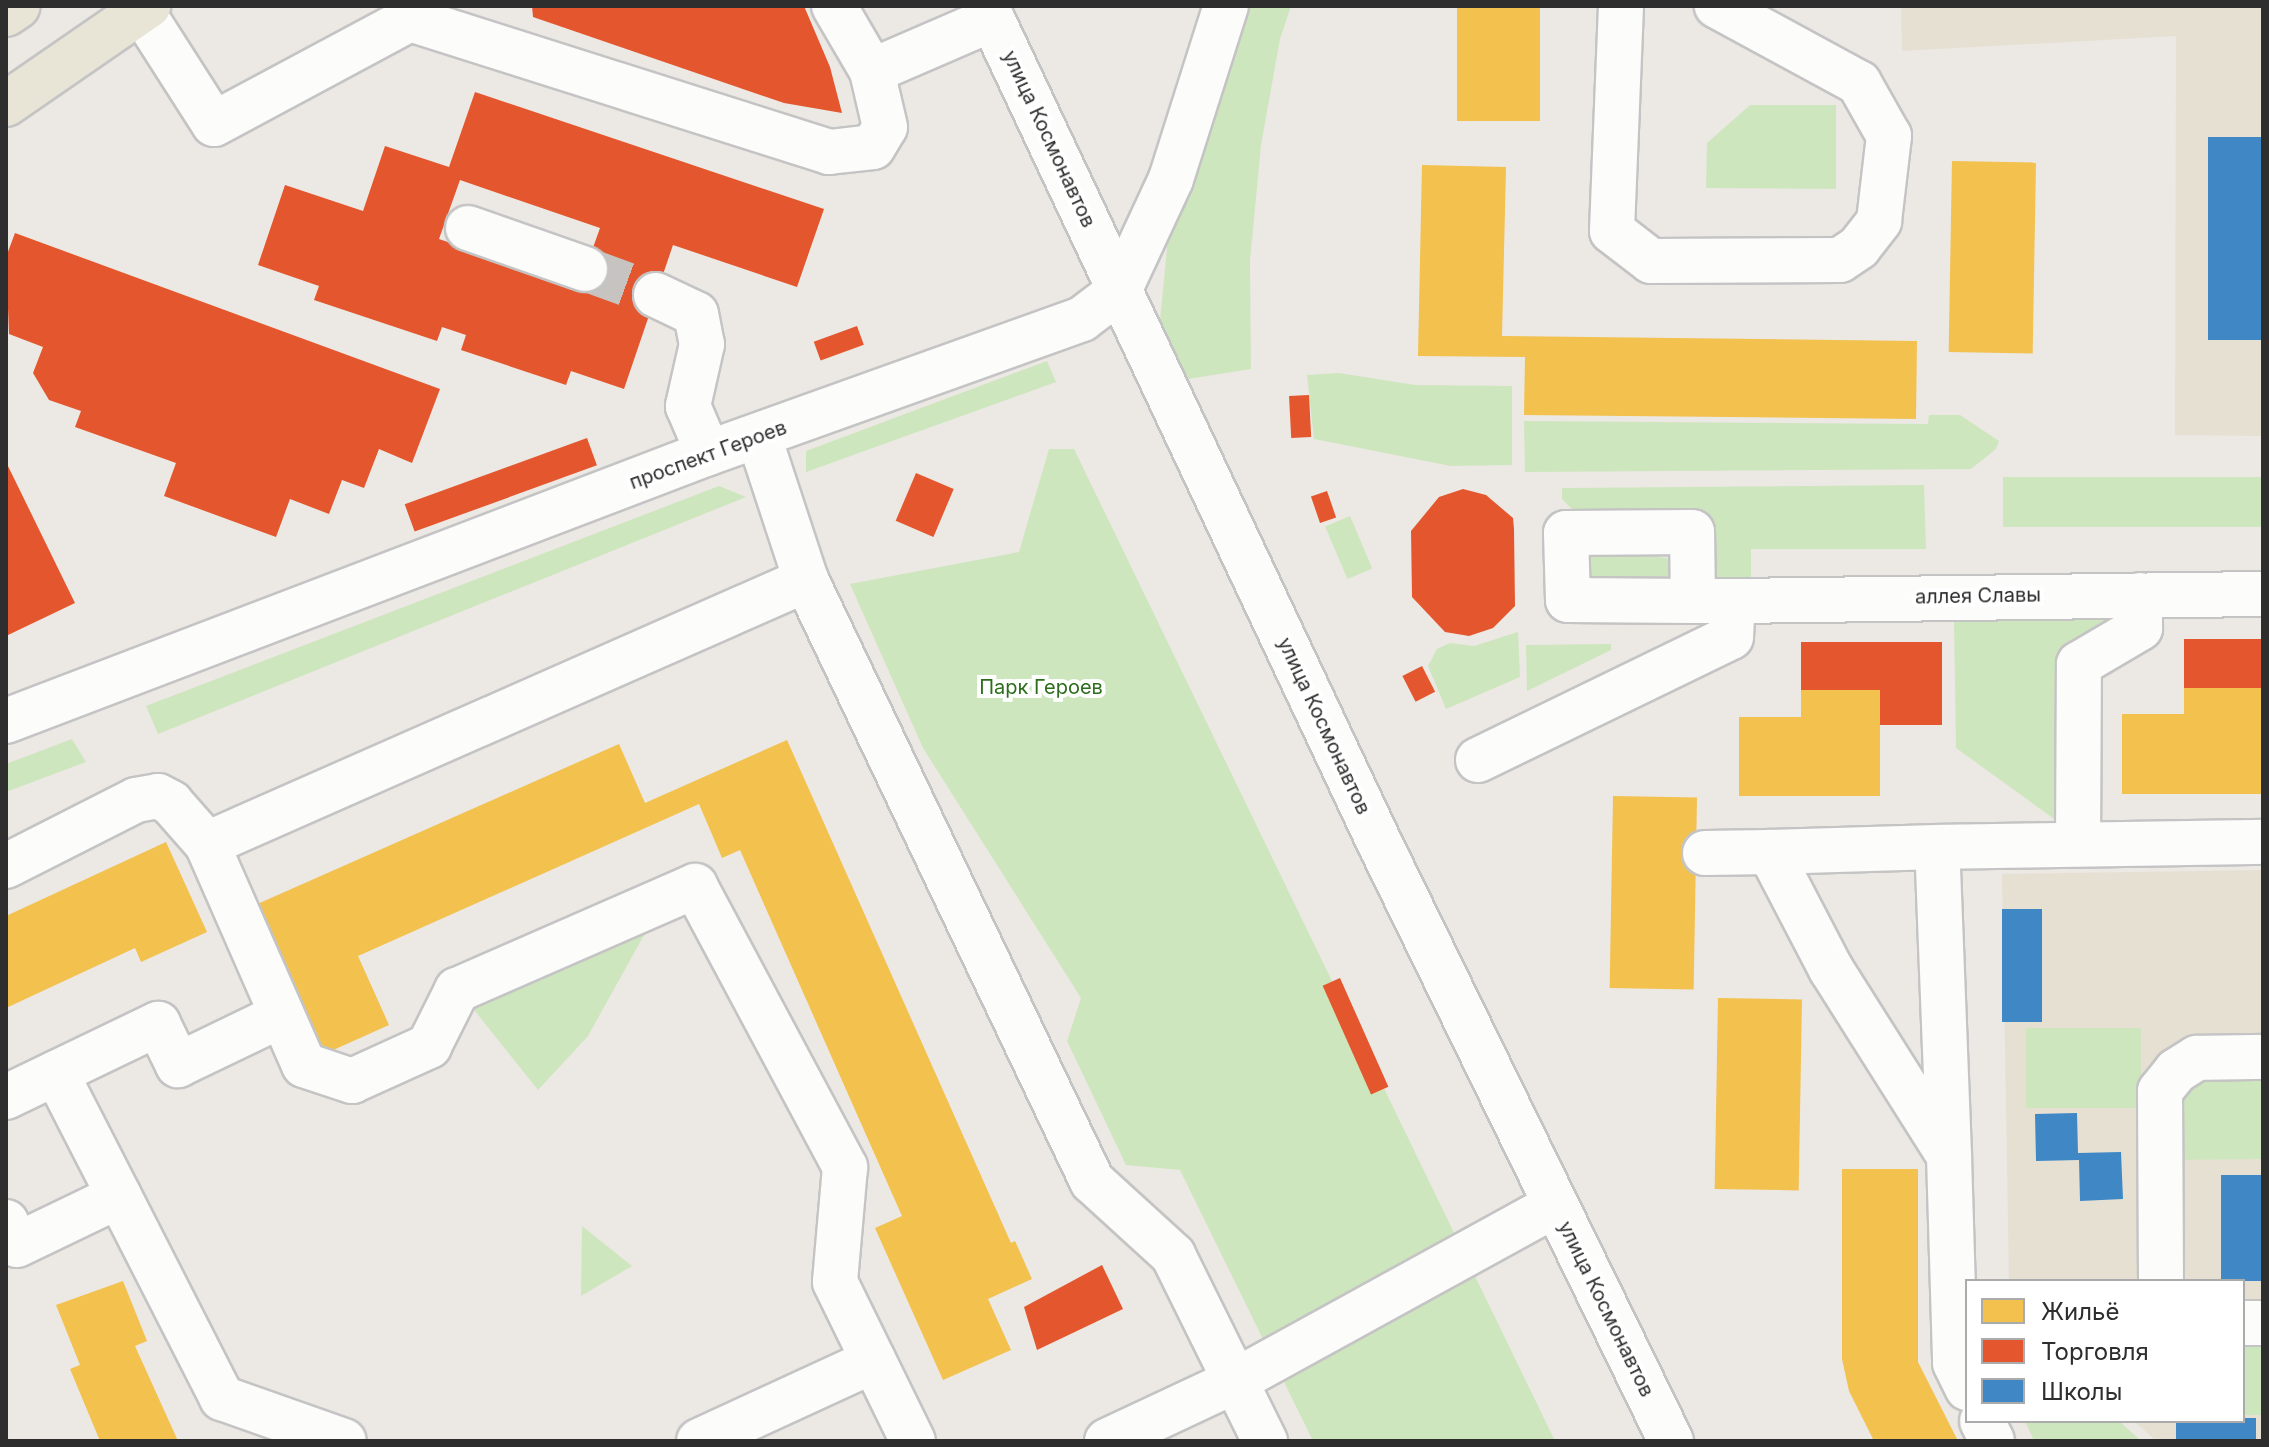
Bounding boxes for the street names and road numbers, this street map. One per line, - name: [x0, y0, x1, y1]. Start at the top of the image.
- street label: улица Космонавтов: [997, 47, 1101, 231]
- street label: проспект Героев: [626, 415, 790, 495]
- street label: аллея Славы: [1915, 583, 2041, 609]
- street label: улица Космонавтов: [1272, 634, 1376, 818]
- street label: улица Космонавтов: [1553, 1217, 1659, 1401]

